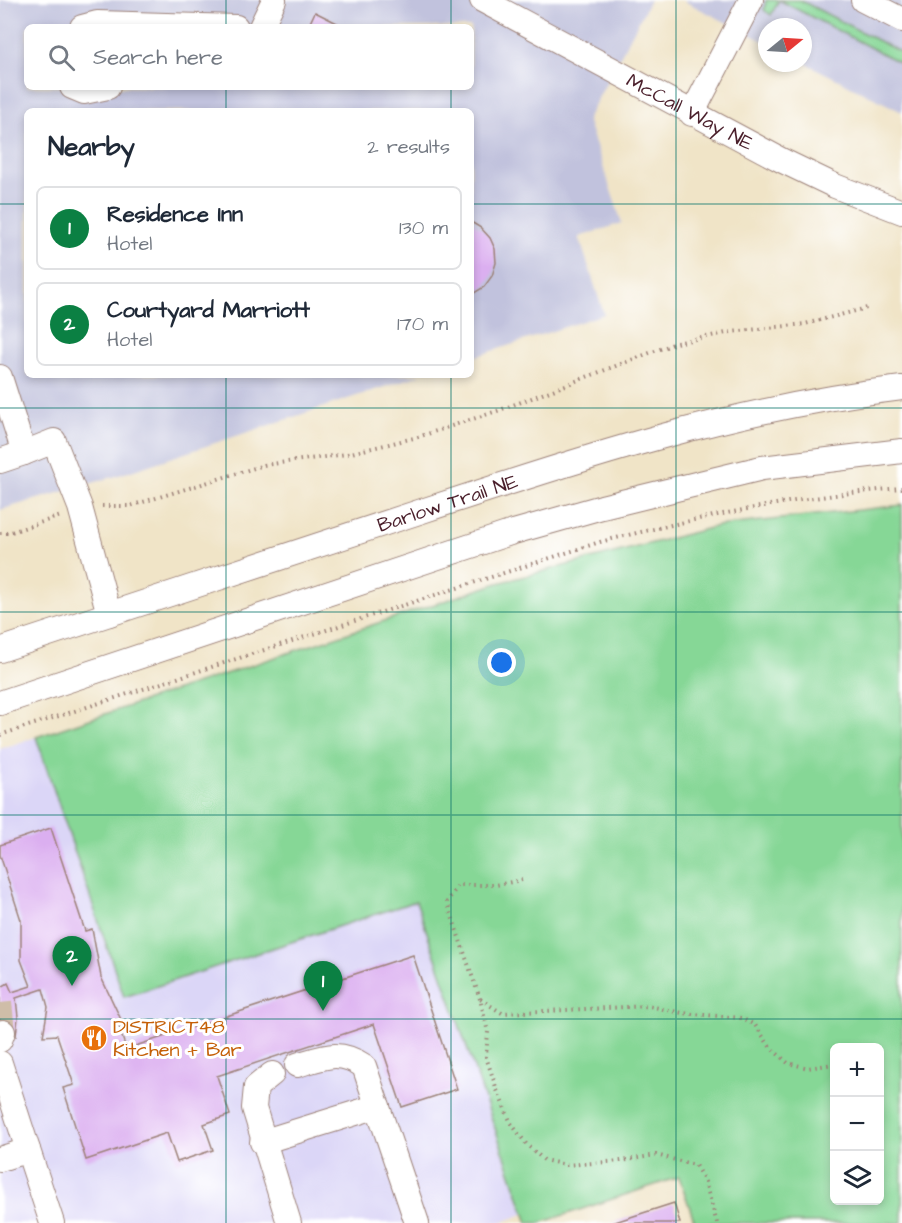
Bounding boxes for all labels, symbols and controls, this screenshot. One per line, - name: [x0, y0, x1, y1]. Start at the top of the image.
- north arrow: [758, 18, 812, 72]
- search box: [24, 24, 474, 90]
- icon: search: [45, 41, 78, 74]
- text: Search here: [93, 42, 223, 73]
- street label: McCall Way NE: [621, 67, 758, 158]
- text: Nearby: [48, 129, 135, 165]
- text: 2 results: [367, 133, 450, 161]
- text: Residence Inn: [107, 199, 243, 230]
- text: 1: [68, 214, 71, 242]
- text: 130 m: [399, 214, 448, 242]
- text: Hotel: [107, 230, 152, 258]
- text: Courtyard Marriott: [107, 295, 310, 326]
- text: 2: [64, 310, 75, 338]
- text: 170 m: [397, 310, 448, 338]
- text: Hotel: [107, 326, 152, 354]
- street label: Barlow Trail NE: [374, 467, 522, 540]
- your location: [487, 648, 516, 677]
- pin: 2: [52, 936, 92, 986]
- pin: 1: [304, 962, 342, 1011]
- place label: DISTRICT48 Kitchen + Bar: [113, 1013, 242, 1064]
- restaurant icon: DISTRICT48 Kitchen + Bar: [79, 1023, 109, 1053]
- map controls: [830, 1043, 884, 1205]
- button: +: [830, 1043, 884, 1097]
- button: −: [830, 1097, 884, 1151]
- button: layers: [830, 1151, 884, 1205]

